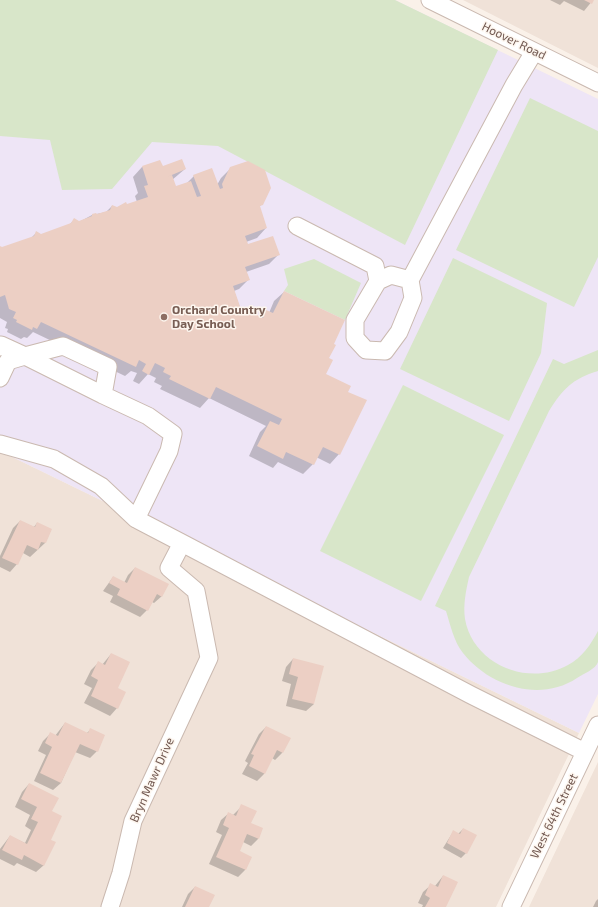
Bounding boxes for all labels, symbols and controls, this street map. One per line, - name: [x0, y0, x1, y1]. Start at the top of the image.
- street label: Hoover Road: [480, 19, 548, 63]
- place label: Orchard Country Day School: [172, 303, 266, 331]
- marker: Orchard Country Day School: [159, 312, 169, 322]
- street label: Bryn Mawr Drive: [127, 735, 177, 825]
- street label: West 64th Street: [527, 771, 581, 861]

